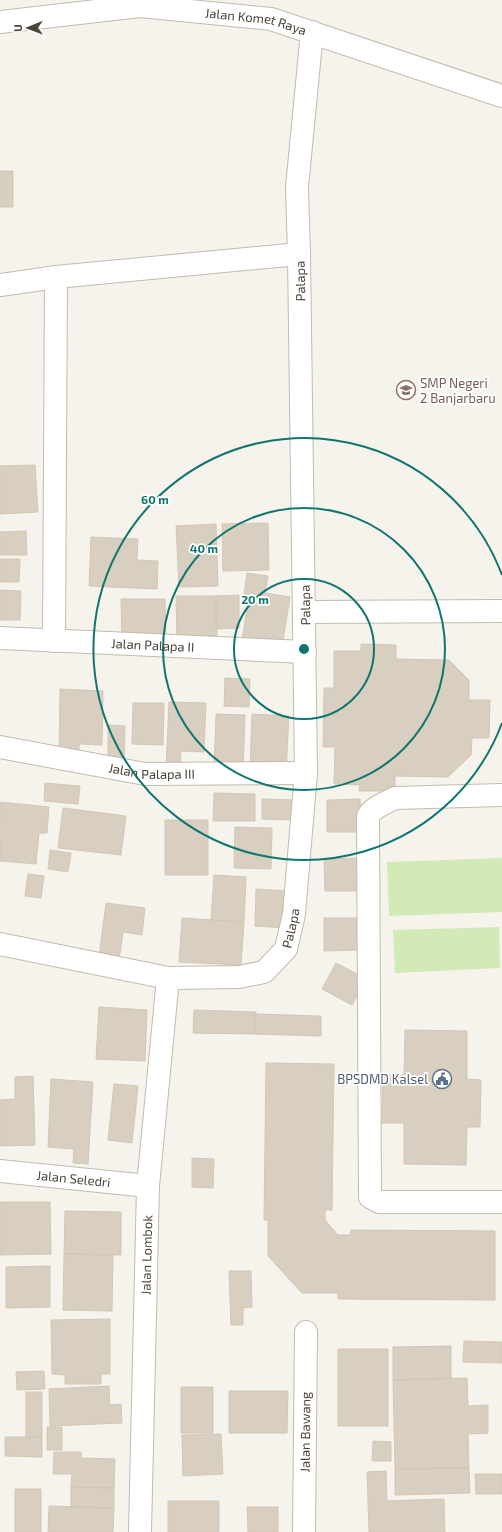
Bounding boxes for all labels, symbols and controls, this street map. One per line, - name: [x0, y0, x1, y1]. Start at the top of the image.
- street label: Jalan Komet Raya: [204, 4, 309, 38]
- north arrow: [8, 8, 48, 48]
- text: U: [11, 24, 24, 32]
- street label: Palapa: [292, 261, 308, 301]
- place label: SMP Negeri 2 Banjarbaru: [420, 375, 496, 406]
- school or university icon: SMP Negeri 2 Banjarbaru: [395, 379, 417, 401]
- text: 60 m: [141, 492, 169, 506]
- text: 40 m: [190, 541, 218, 555]
- street label: Palapa: [297, 585, 313, 625]
- text: 20 m: [241, 592, 269, 606]
- street label: Jalan Palapa II: [111, 635, 195, 655]
- centre of rings: [297, 642, 311, 656]
- street label: Jalan Palapa III: [107, 759, 195, 782]
- street label: Palapa: [278, 908, 302, 950]
- public building icon: BPSDMD Kalsel: [431, 1068, 453, 1090]
- place label: BPSDMD Kalsel: [337, 1071, 428, 1087]
- street label: Jalan Seledri: [36, 1167, 111, 1190]
- street label: Jalan Lombok: [137, 1215, 155, 1295]
- street label: Jalan Bawang: [297, 1391, 313, 1473]

